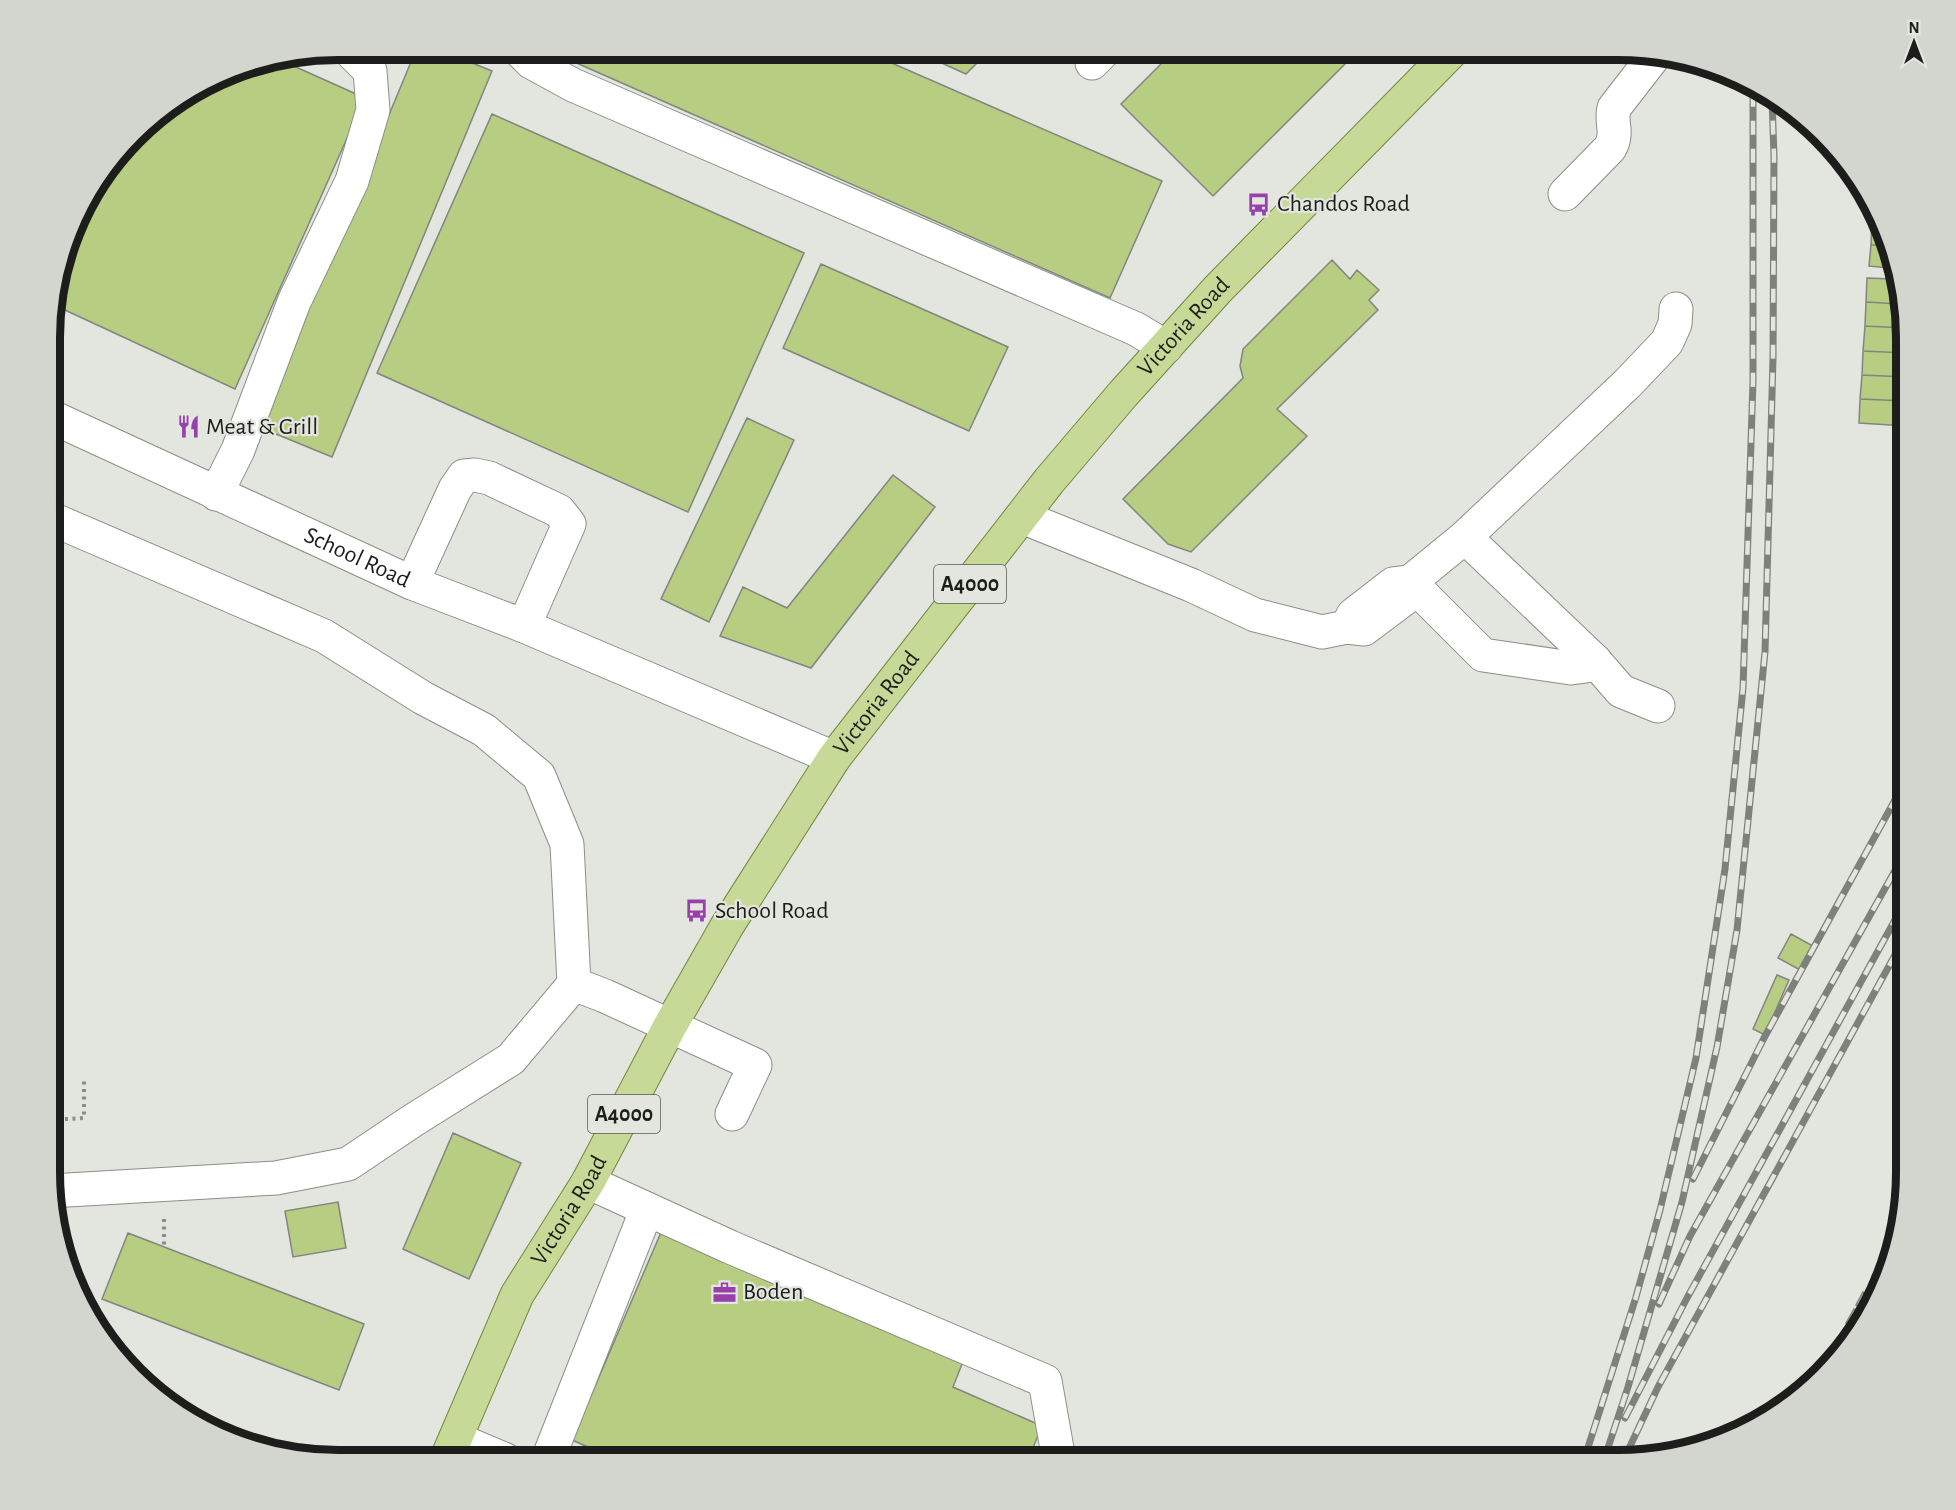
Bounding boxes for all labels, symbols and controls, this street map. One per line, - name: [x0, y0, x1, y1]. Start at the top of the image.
- north arrow: [1884, 12, 1944, 72]
- text: N: [1908, 20, 1920, 36]
- bus stop icon: Chandos Road: [1246, 191, 1272, 217]
- place label: Chandos Road: [1277, 192, 1410, 216]
- street label: Victoria Road: [1133, 273, 1234, 381]
- restaurant icon: Meat & Grill: [175, 414, 201, 440]
- place label: Meat & Grill: [206, 415, 318, 439]
- street label: School Road: [300, 523, 414, 592]
- road number: A4000: [934, 565, 1006, 603]
- street label: Victoria Road: [829, 647, 924, 759]
- bus stop icon: School Road: [684, 898, 710, 924]
- place label: School Road: [715, 899, 829, 923]
- road number: A4000: [588, 1095, 660, 1133]
- street label: Victoria Road: [527, 1152, 612, 1270]
- office icon: Boden: [712, 1279, 738, 1305]
- place label: Boden: [743, 1280, 803, 1304]

